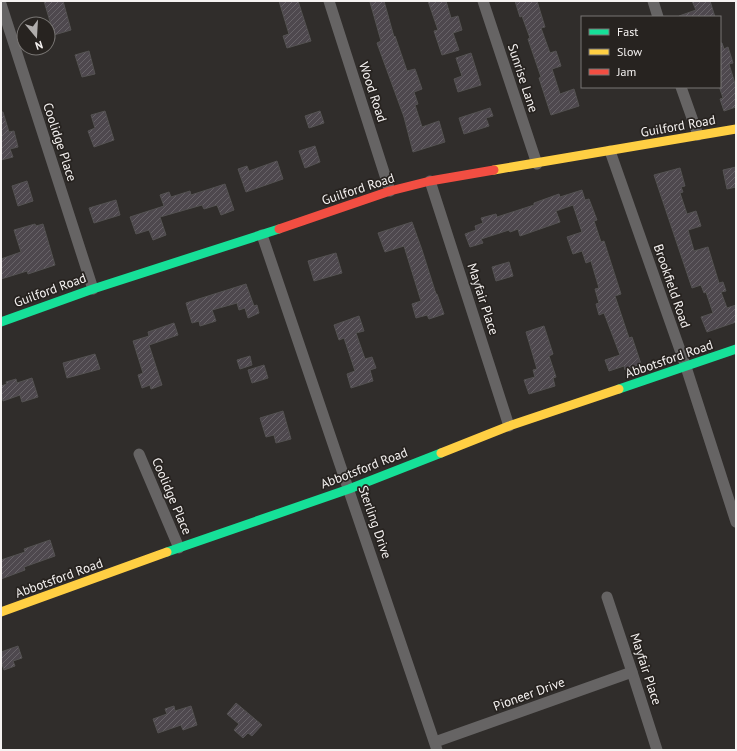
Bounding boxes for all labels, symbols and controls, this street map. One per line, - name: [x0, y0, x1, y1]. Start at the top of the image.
- north arrow: [16, 16, 56, 56]
- legend: [581, 16, 721, 88]
- text: Fast: [617, 24, 638, 39]
- text: N: [33, 38, 45, 53]
- street label: Sunrise Lane: [504, 42, 542, 114]
- text: Slow: [617, 44, 642, 59]
- street label: Wood Road: [355, 60, 391, 124]
- text: Jam: [616, 64, 636, 79]
- street label: Coolidge Place: [39, 100, 81, 184]
- street label: Guilford Road: [639, 111, 717, 141]
- street label: Guilford Road: [319, 169, 397, 209]
- street label: Brookfield Road: [650, 242, 694, 330]
- street label: Mayfair Place: [463, 261, 503, 337]
- street label: Guilford Road: [12, 269, 88, 311]
- street label: Abbotsford Road: [623, 336, 715, 382]
- street label: Abbotsford Road: [318, 444, 410, 492]
- street label: Coolidge Place: [148, 455, 196, 537]
- street label: Sterling Drive: [355, 483, 395, 561]
- street label: Abbotsford Road: [13, 554, 105, 602]
- street label: Mayfair Place: [626, 631, 666, 707]
- street label: Pioneer Drive: [491, 673, 567, 715]

